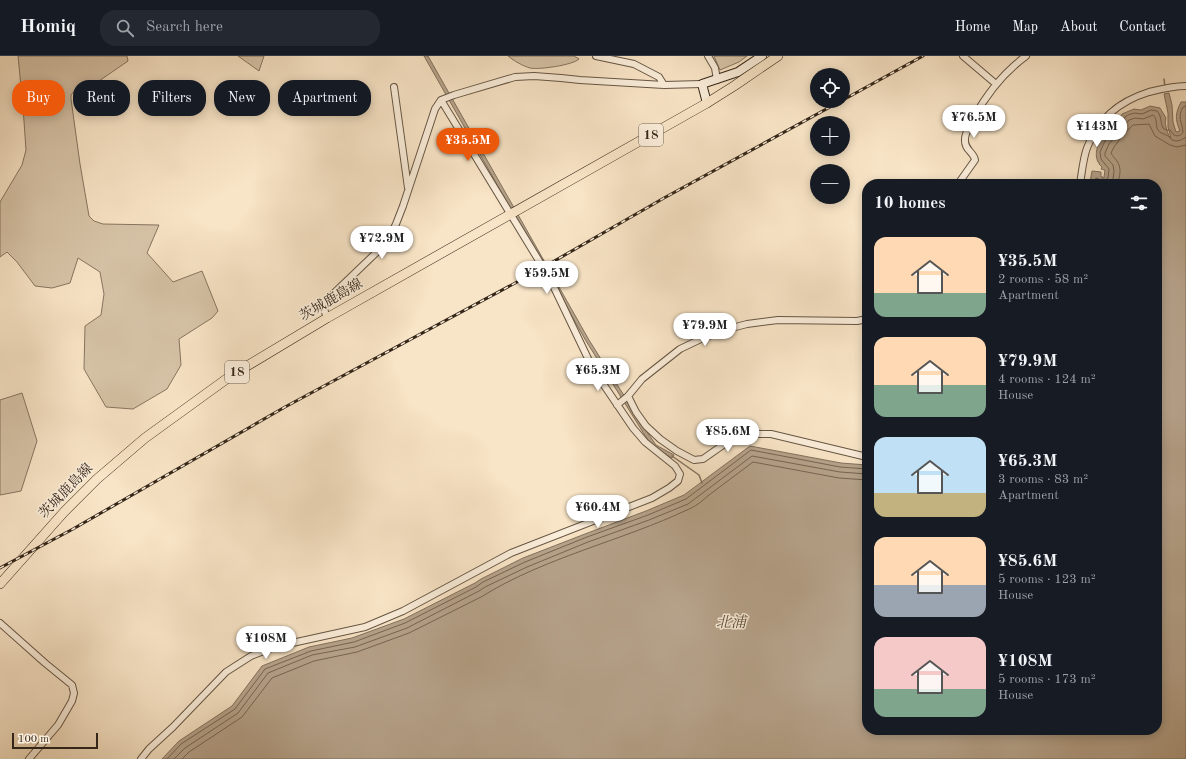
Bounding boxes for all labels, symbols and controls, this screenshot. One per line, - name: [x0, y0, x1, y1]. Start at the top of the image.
- search box: [100, 10, 380, 46]
- icon: search: [114, 17, 136, 39]
- text: Homiq: [20, 18, 76, 37]
- text: Search here: [146, 20, 223, 35]
- text: Home: [955, 20, 990, 34]
- text: Map: [1012, 20, 1038, 34]
- text: About: [1060, 20, 1097, 34]
- text: Contact: [1119, 20, 1166, 34]
- map controls: [810, 68, 850, 204]
- button: locate: [810, 68, 850, 108]
- chip: Buy: [12, 80, 65, 116]
- chip: Rent: [73, 80, 130, 116]
- chip: Filters: [138, 80, 206, 116]
- chip: New: [214, 80, 270, 116]
- chip: Apartment: [278, 80, 371, 116]
- pin: ¥76.5M: [941, 105, 1007, 139]
- text: ¥76.5M: [951, 111, 997, 124]
- pin: ¥143M: [1069, 114, 1125, 148]
- button: +: [810, 116, 850, 156]
- text: ¥143M: [1076, 120, 1118, 133]
- road number: 18: [639, 124, 663, 146]
- pin: ¥35.5M: [435, 128, 501, 162]
- text: ¥35.5M: [445, 134, 491, 147]
- button: −: [810, 164, 850, 204]
- icon: filters: [1128, 192, 1150, 214]
- text: 10 homes: [874, 195, 946, 212]
- pin: ¥72.9M: [349, 226, 415, 260]
- text: ¥72.9M: [359, 232, 405, 245]
- icon: home: [906, 253, 954, 301]
- text: ¥35.5M: [998, 253, 1057, 270]
- pin: ¥59.5M: [514, 261, 580, 295]
- text: ¥59.5M: [524, 267, 570, 280]
- text: 2 rooms · 58 m²: [998, 273, 1088, 286]
- street label: 茨城鹿島線: [297, 276, 365, 324]
- text: Apartment: [998, 289, 1059, 302]
- pin: ¥79.9M: [672, 313, 738, 347]
- text: ¥79.9M: [682, 319, 728, 332]
- icon: home: [906, 353, 954, 401]
- text: ¥79.9M: [998, 353, 1057, 370]
- pin: ¥65.3M: [565, 358, 631, 392]
- road number: 18: [225, 361, 249, 383]
- text: ¥65.3M: [575, 364, 621, 377]
- text: 4 rooms · 124 m²: [998, 373, 1096, 386]
- text: House: [998, 389, 1033, 402]
- pin: ¥85.6M: [695, 419, 761, 453]
- text: ¥85.6M: [705, 425, 751, 438]
- icon: home: [906, 453, 954, 501]
- text: ¥65.3M: [998, 453, 1057, 470]
- street label: 茨城鹿島線: [36, 460, 95, 521]
- text: 3 rooms · 83 m²: [998, 473, 1088, 486]
- text: Apartment: [998, 489, 1059, 502]
- pin: ¥60.4M: [565, 495, 631, 529]
- text: ¥60.4M: [575, 501, 621, 514]
- icon: home: [906, 553, 954, 601]
- text: ¥85.6M: [998, 553, 1057, 570]
- text: 5 rooms · 123 m²: [998, 573, 1096, 586]
- text: House: [998, 589, 1033, 602]
- water label: 北浦: [716, 614, 749, 631]
- pin: ¥108M: [238, 626, 294, 660]
- text: ¥108M: [245, 632, 287, 645]
- icon: home: [906, 653, 954, 701]
- text: ¥108M: [998, 653, 1053, 670]
- text: 5 rooms · 173 m²: [998, 673, 1096, 686]
- text: House: [998, 689, 1033, 702]
- scale bar: [12, 731, 98, 750]
- text: 100 m: [18, 734, 49, 745]

